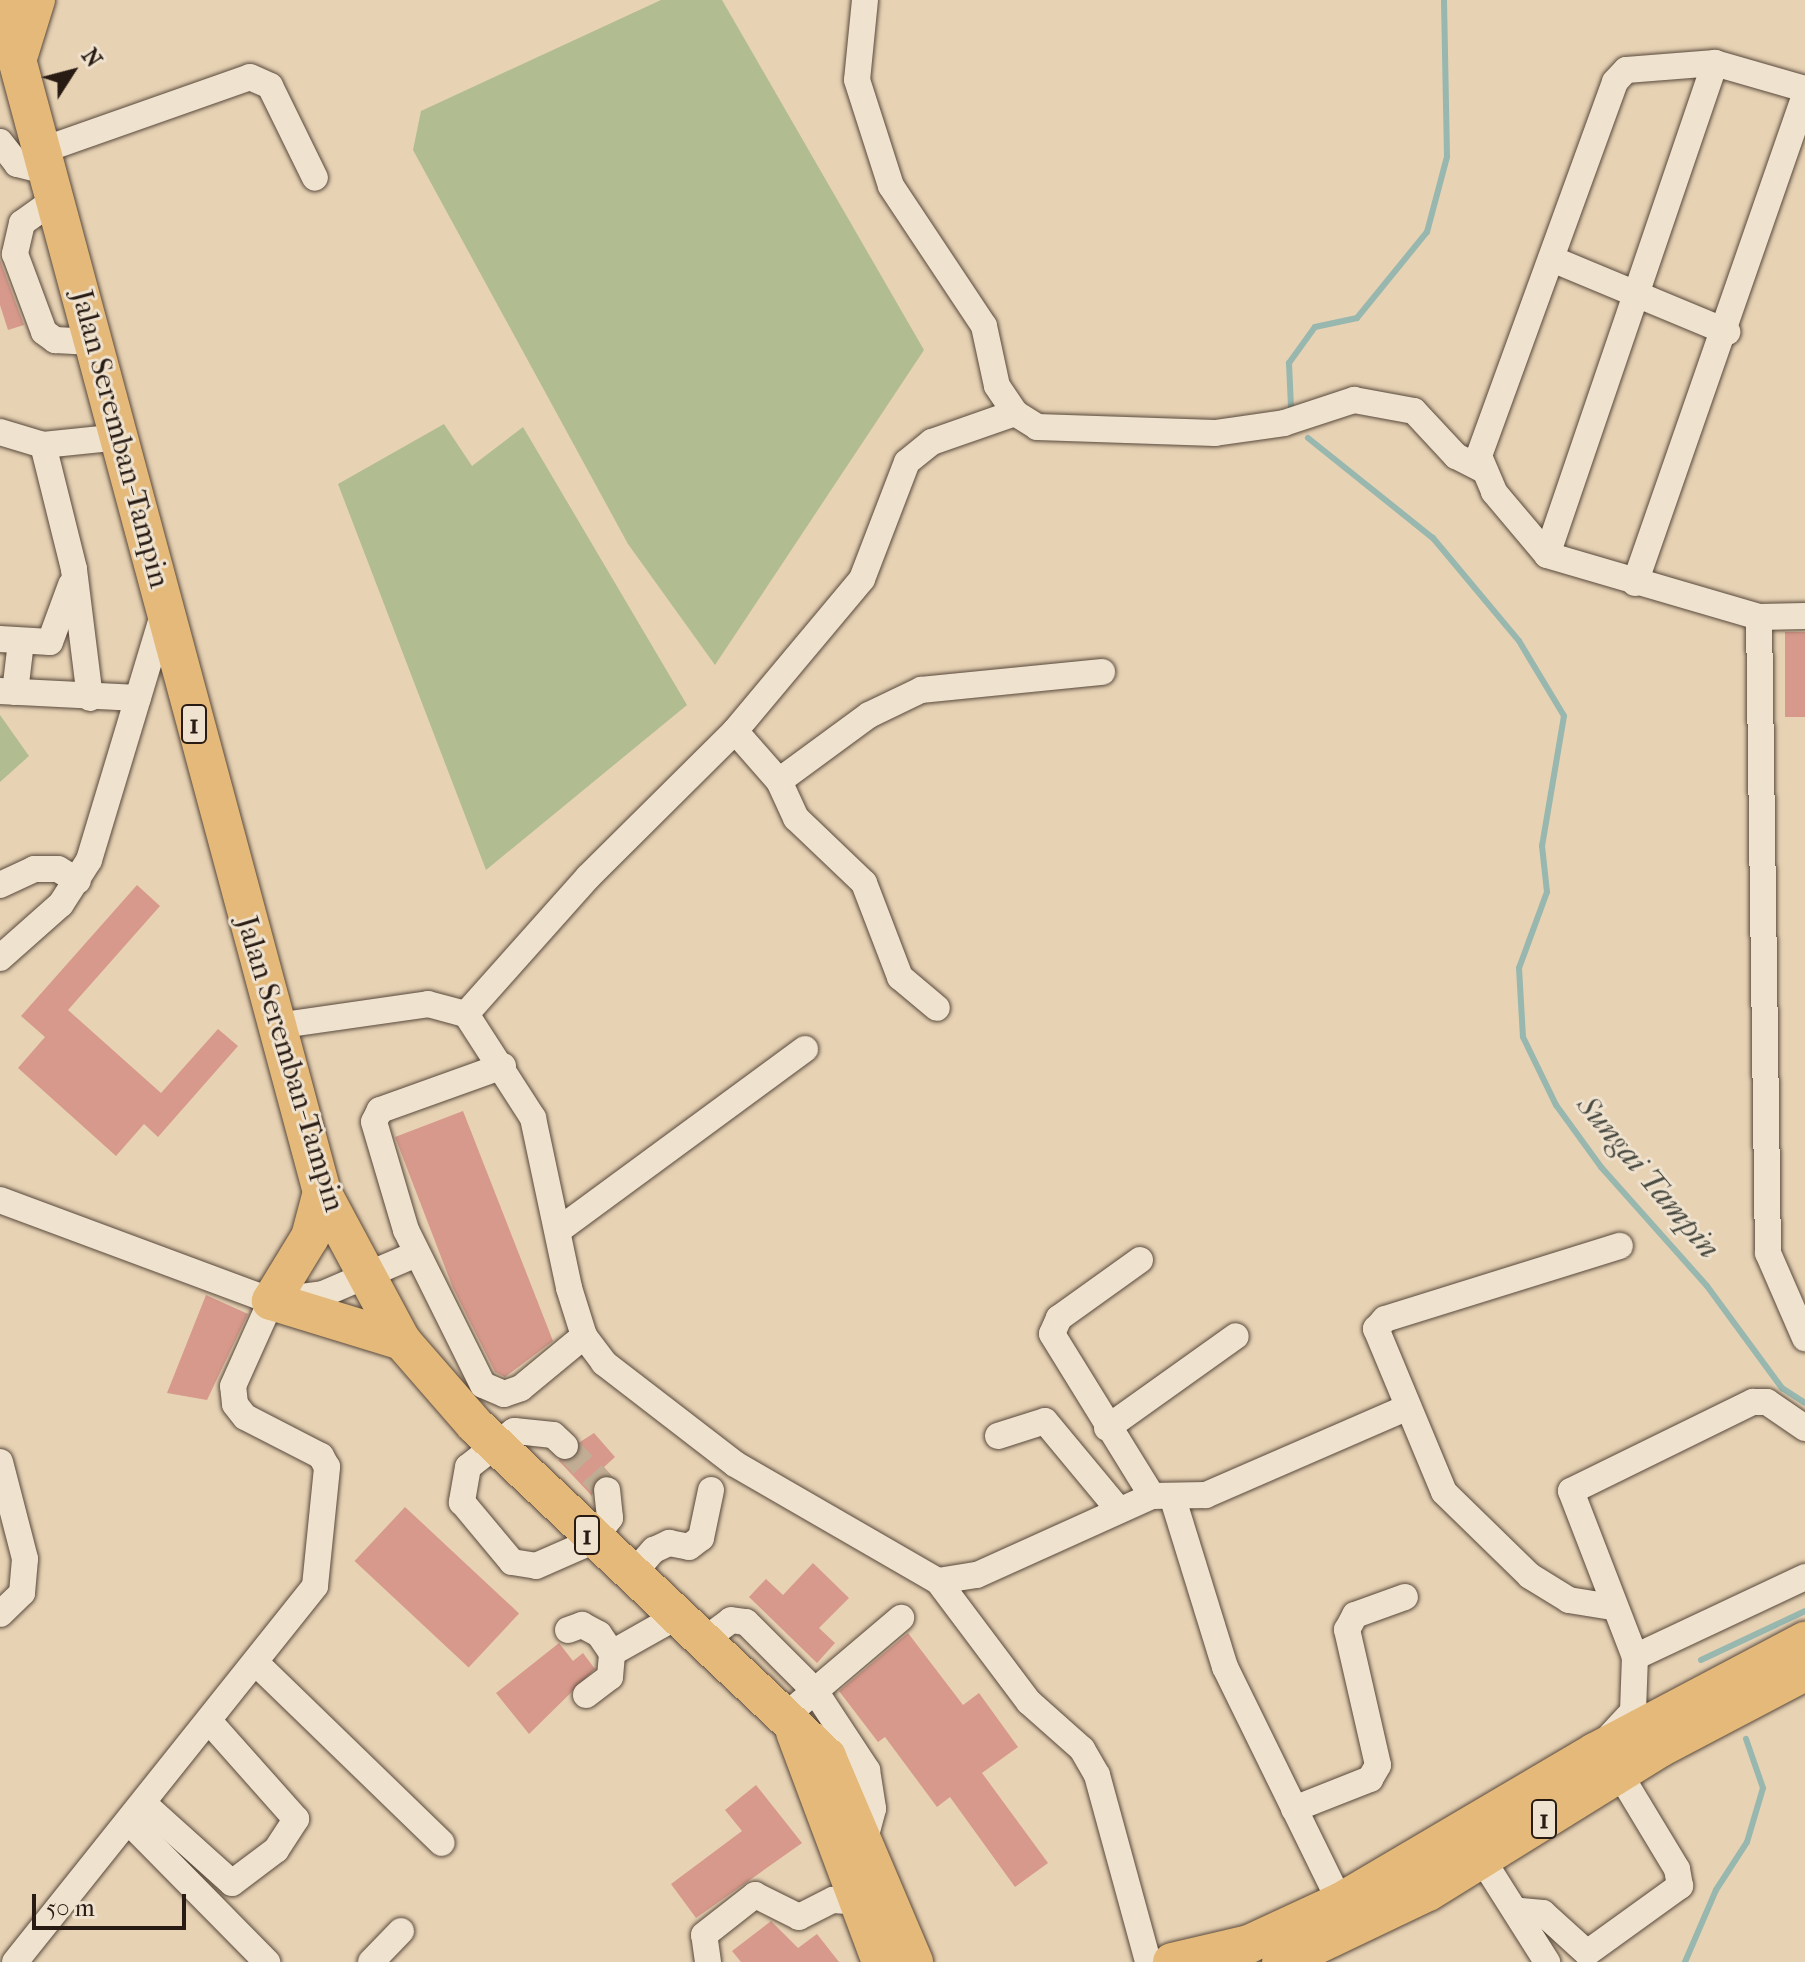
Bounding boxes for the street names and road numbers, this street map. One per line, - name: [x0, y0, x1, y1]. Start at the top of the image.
- street label: Jalan Seremban-Tampin: [63, 286, 177, 592]
- road number: 1: [180, 700, 208, 748]
- street label: Jalan Seremban-Tampin: [228, 912, 352, 1216]
- road number: 1: [573, 1511, 601, 1559]
- road number: 1: [1530, 1795, 1558, 1843]

